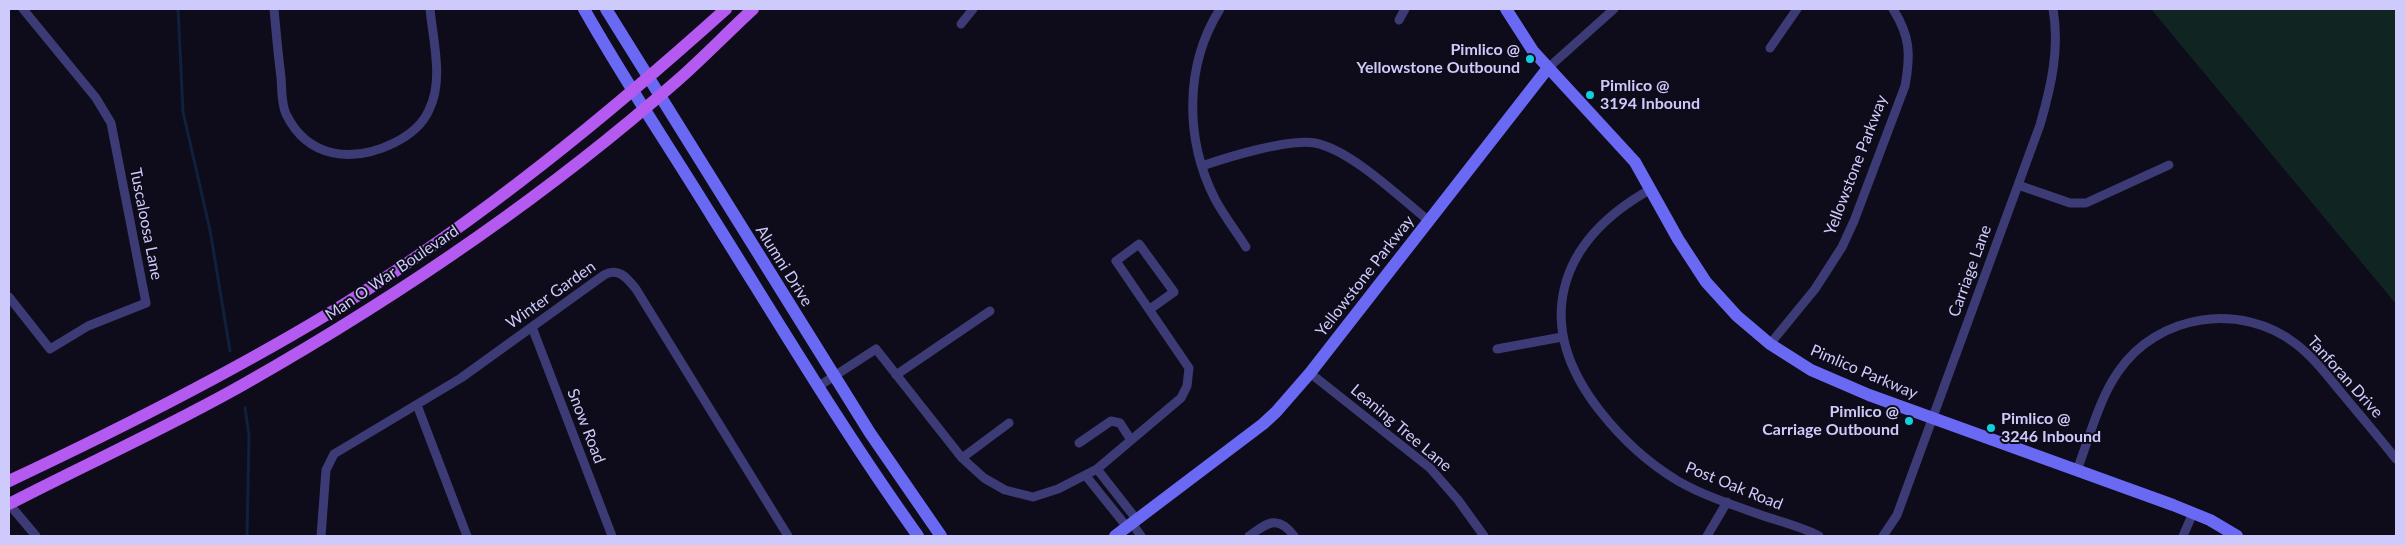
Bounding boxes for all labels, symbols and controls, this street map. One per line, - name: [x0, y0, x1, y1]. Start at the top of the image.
- place label: Pimlico @ Yellowstone Outbound: [1356, 40, 1520, 78]
- marker: Pimlico @ Yellowstone Outbound: [1524, 53, 1536, 65]
- place label: Pimlico @ 3194 Inbound: [1600, 76, 1700, 114]
- marker: Pimlico @ 3194 Inbound: [1584, 89, 1596, 101]
- street label: Yellowstone Parkway: [1820, 92, 1892, 238]
- street label: Tuscaloosa Lane: [126, 166, 166, 282]
- street label: Yellowstone Parkway: [1312, 212, 1418, 340]
- street label: Man O War Boulevard: [322, 221, 462, 325]
- street label: Alumni Drive: [752, 222, 816, 310]
- street label: Carriage Lane: [1945, 222, 1995, 320]
- street label: Winter Garden: [503, 257, 599, 333]
- street label: Tanforan Drive: [2303, 332, 2387, 422]
- street label: Pimlico Parkway: [1808, 341, 1920, 403]
- street label: Leaning Tree Lane: [1347, 380, 1455, 476]
- street label: Snow Road: [563, 386, 609, 466]
- place label: Pimlico @ Carriage Outbound: [1762, 402, 1899, 440]
- place label: Pimlico @ 3246 Inbound: [2001, 409, 2101, 447]
- marker: Pimlico @ Carriage Outbound: [1903, 415, 1915, 427]
- marker: Pimlico @ 3246 Inbound: [1985, 422, 1997, 434]
- street label: Post Oak Road: [1683, 458, 1785, 514]

